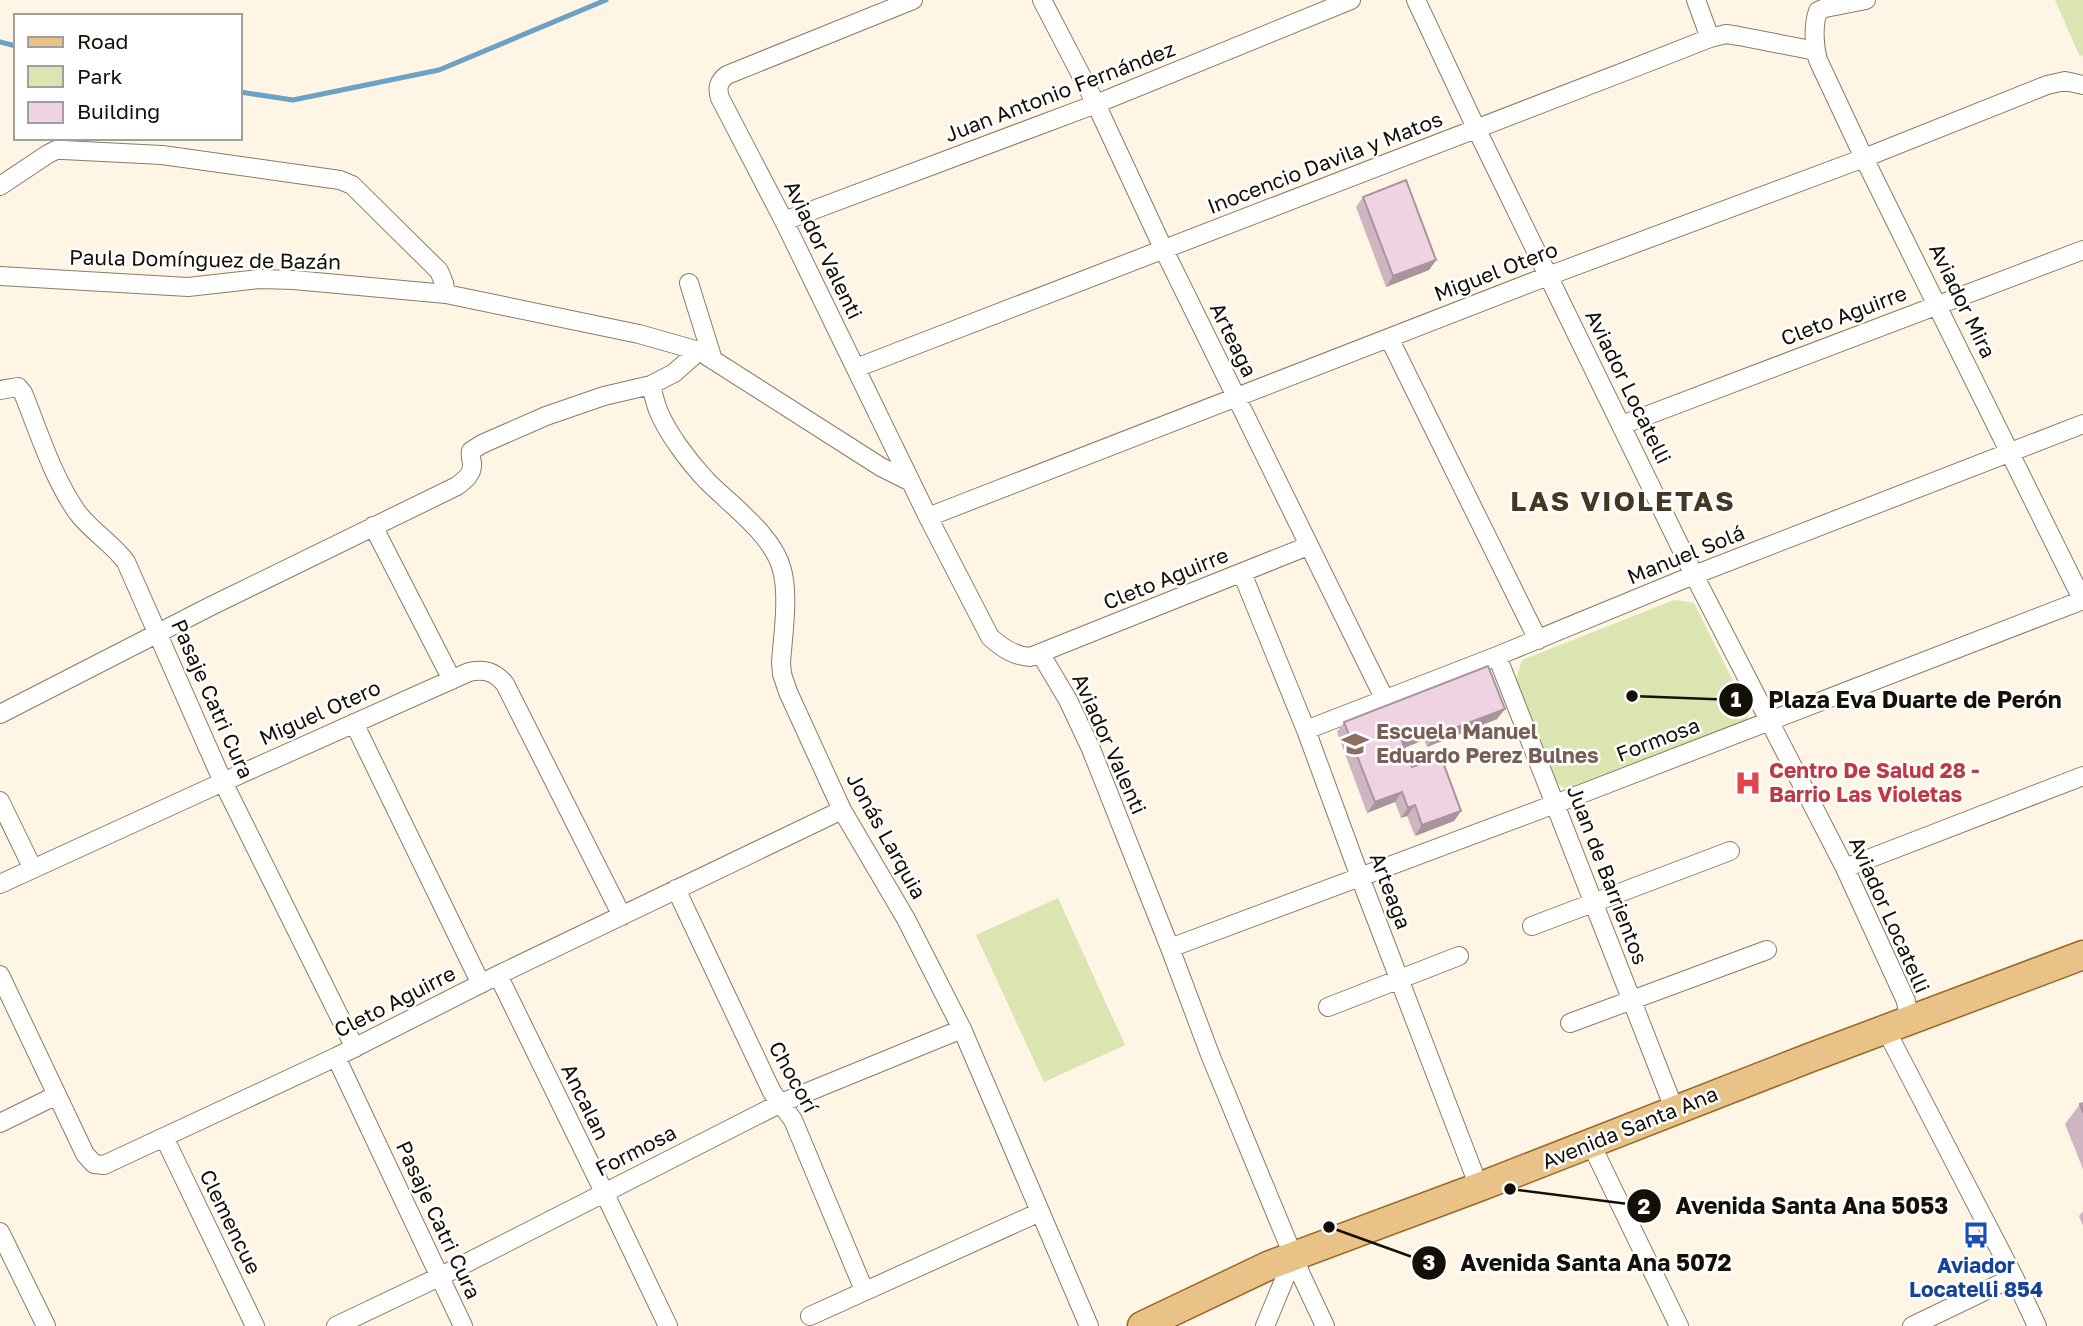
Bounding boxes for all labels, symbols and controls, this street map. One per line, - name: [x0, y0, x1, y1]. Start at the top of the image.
- legend: [14, 14, 242, 140]
- text: Road: [77, 28, 128, 54]
- street label: Juan Antonio Fernández: [941, 35, 1179, 147]
- text: Park: [77, 63, 123, 89]
- text: Building: [77, 98, 160, 124]
- street label: Inocencio Davila y Matos: [1203, 105, 1446, 219]
- street label: Aviador Valenti: [779, 176, 869, 323]
- street label: Miguel Otero: [1430, 236, 1561, 307]
- street label: Aviador Mira: [1924, 239, 2002, 362]
- street label: Paula Domínguez de Bazán: [69, 244, 341, 274]
- street label: Cleto Aguirre: [1777, 279, 1910, 351]
- street label: Arteaga: [1205, 298, 1263, 381]
- street label: Aviador Locatelli: [1580, 305, 1677, 468]
- district label: LAS VIOLETAS: [1510, 484, 1736, 517]
- street label: Manuel Solá: [1623, 519, 1748, 589]
- street label: Cleto Aguirre: [1099, 541, 1232, 615]
- street label: Pasaje Catri Cura: [166, 615, 260, 782]
- street label: Aviador Valenti: [1067, 669, 1153, 818]
- street label: Miguel Otero: [255, 674, 384, 750]
- callout: Plaza Eva Duarte de Perón: [1719, 678, 2075, 722]
- text: Plaza Eva Duarte de Perón: [1768, 685, 2062, 713]
- text: 1: [1731, 686, 1742, 712]
- street label: Formosa: [1612, 711, 1703, 767]
- place label: Escuela Manuel Eduardo Perez Bulnes: [1376, 718, 1599, 768]
- school or university icon: Escuela Manuel Eduardo Perez Bulnes: [1340, 729, 1370, 759]
- place label: Centro De Salud 28 - Barrio Las Violetas: [1769, 757, 1979, 807]
- street label: Jonás Larquia: [841, 768, 932, 903]
- hospital icon: Centro De Salud 28 - Barrio Las Violetas: [1733, 768, 1763, 798]
- street label: Juan de Barrientos: [1562, 781, 1654, 968]
- street label: Aviador Locatelli: [1844, 833, 1936, 997]
- street label: Arteaga: [1364, 849, 1417, 933]
- street label: Cleto Aguirre: [330, 959, 460, 1043]
- street label: Chocorí: [764, 1036, 825, 1118]
- street label: Ancalan: [556, 1059, 616, 1144]
- street label: Avenida Santa Ana: [1538, 1080, 1721, 1174]
- street label: Formosa: [591, 1119, 680, 1182]
- street label: Pasaje Catri Cura: [391, 1136, 487, 1303]
- street label: Clemencue: [194, 1165, 267, 1278]
- callout: Avenida Santa Ana 5053: [1626, 1184, 1962, 1228]
- text: Avenida Santa Ana 5053: [1676, 1191, 1948, 1219]
- text: 2: [1638, 1193, 1651, 1219]
- bus stop icon: Aviador Locatelli 854: [1961, 1220, 1991, 1250]
- callout: Avenida Santa Ana 5072: [1411, 1241, 1746, 1285]
- text: Avenida Santa Ana 5072: [1460, 1248, 1732, 1276]
- text: 3: [1423, 1249, 1435, 1275]
- place label: Aviador Locatelli 854: [1909, 1252, 2043, 1302]

